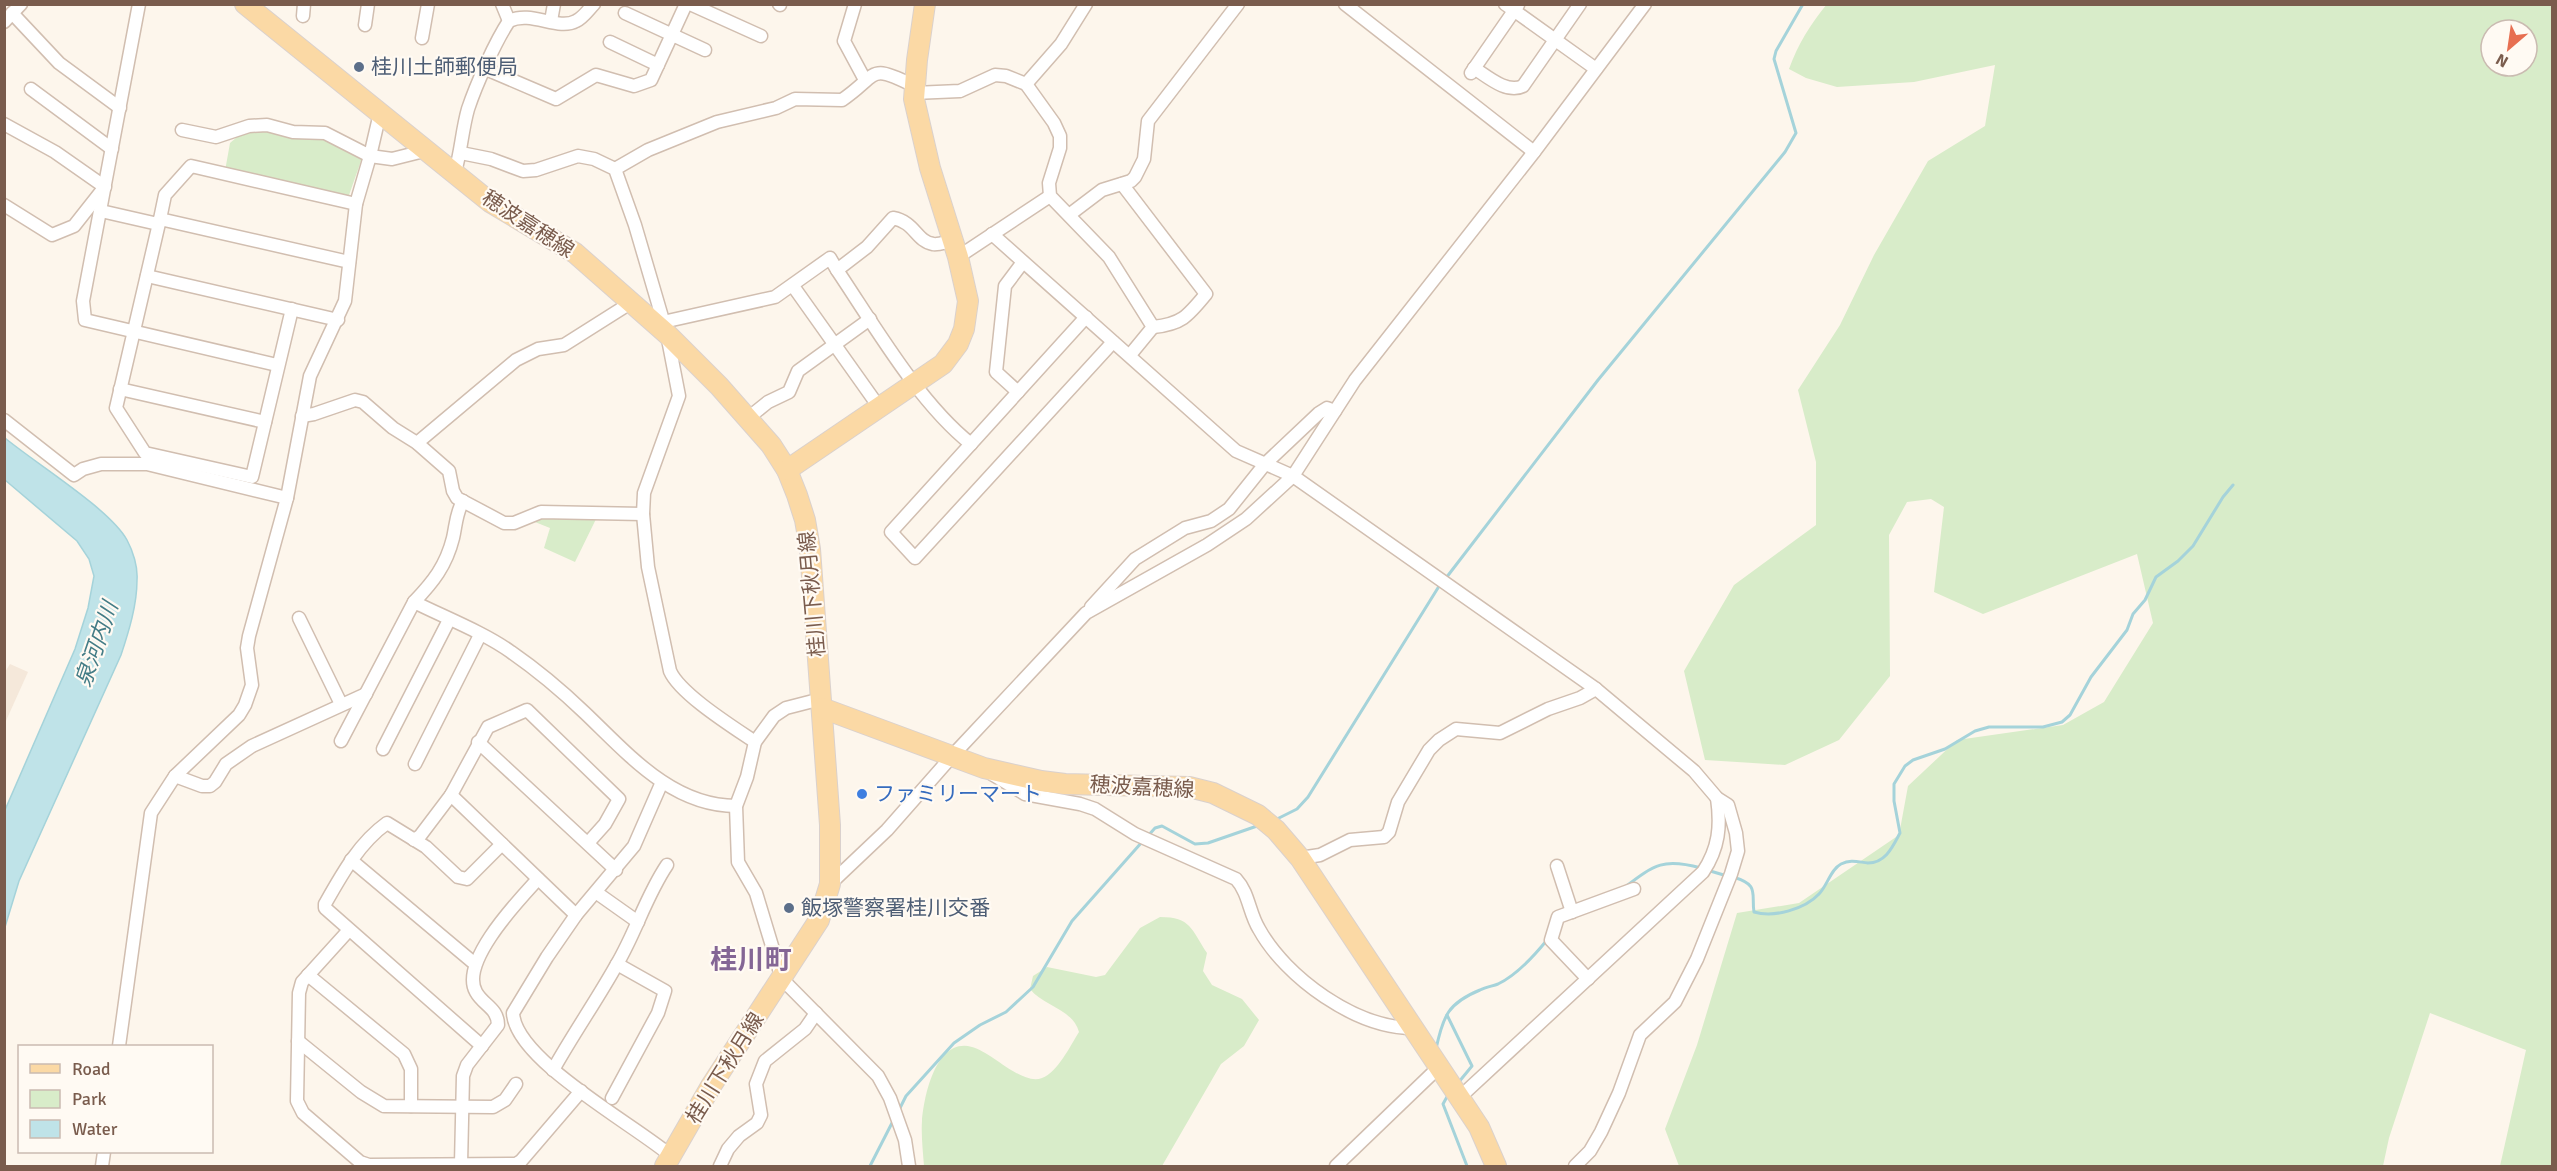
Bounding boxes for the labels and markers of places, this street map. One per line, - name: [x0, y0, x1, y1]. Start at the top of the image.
- place label: 桂川土師郵便局: [371, 54, 518, 80]
- marker: 桂川土師郵便局: [352, 60, 366, 74]
- place label: ファミリーマート: [874, 781, 1042, 807]
- marker: ファミリーマート: [855, 787, 869, 801]
- place label: 飯塚警察署桂川交番: [801, 895, 990, 921]
- marker: 飯塚警察署桂川交番: [782, 901, 796, 915]

